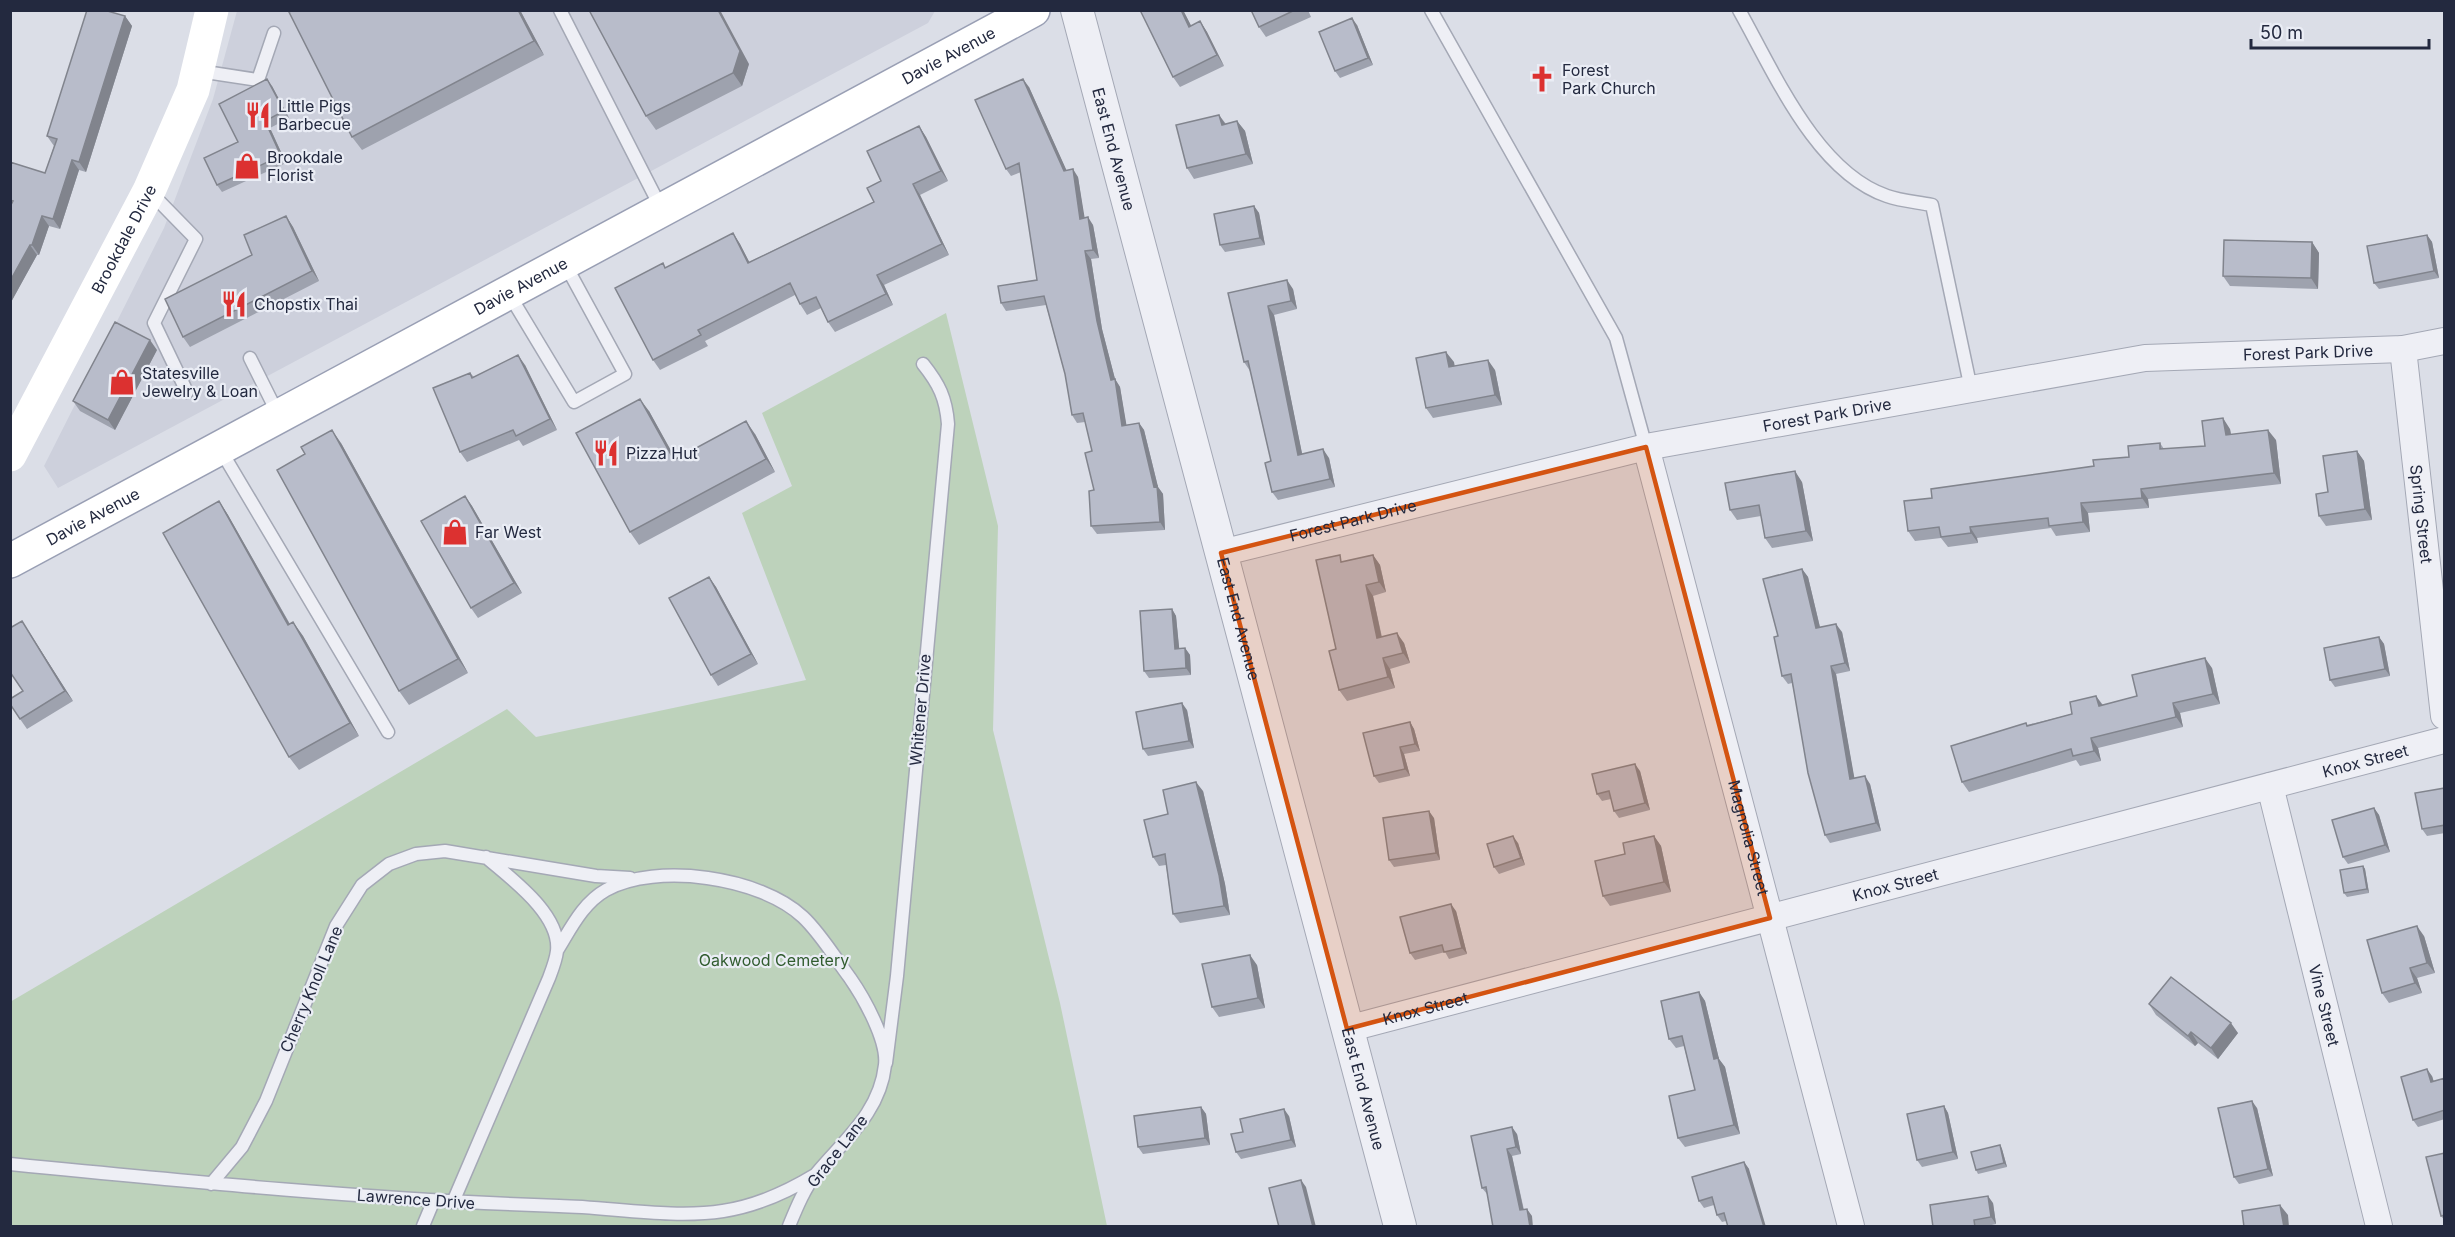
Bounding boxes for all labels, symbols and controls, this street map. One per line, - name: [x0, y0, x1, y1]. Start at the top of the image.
- scale bar: [2251, 12, 2430, 50]
- street label: Davie Avenue: [898, 22, 999, 89]
- text: 50 m: [2260, 22, 2303, 43]
- place label: Forest Park Church: [1562, 60, 1656, 98]
- church icon: Forest Park Church: [1527, 64, 1557, 94]
- street label: East End Avenue: [1088, 86, 1140, 213]
- place label: Little Pigs Barbecue: [278, 96, 351, 134]
- restaurant icon: Little Pigs Barbecue: [243, 100, 273, 130]
- place label: Brookdale Florist: [267, 147, 343, 185]
- shop icon: Brookdale Florist: [232, 151, 262, 181]
- street label: Brookdale Drive: [87, 182, 160, 297]
- street label: Davie Avenue: [470, 253, 571, 319]
- restaurant icon: Chopstix Thai: [219, 289, 249, 319]
- place label: Chopstix Thai: [254, 294, 358, 314]
- street label: Forest Park Drive: [2243, 340, 2373, 365]
- place label: Statesville Jewelry & Loan: [142, 363, 258, 401]
- shop icon: Statesville Jewelry & Loan: [107, 367, 137, 397]
- street label: Forest Park Drive: [1761, 393, 1893, 436]
- restaurant icon: Pizza Hut: [591, 438, 621, 468]
- place label: Pizza Hut: [626, 443, 698, 463]
- street label: Spring Street: [2406, 464, 2437, 564]
- street label: Davie Avenue: [43, 483, 143, 550]
- street label: Forest Park Drive: [1287, 495, 1419, 546]
- shop icon: Far West: [440, 517, 470, 547]
- place label: Far West: [475, 522, 542, 542]
- street label: East End Avenue: [1213, 555, 1265, 683]
- street label: Whitener Drive: [905, 653, 935, 767]
- street label: Knox Street: [2320, 740, 2410, 782]
- street label: Magnolia Street: [1724, 778, 1774, 898]
- street label: Knox Street: [1850, 864, 1940, 905]
- street label: Cherry Knoll Lane: [275, 923, 347, 1055]
- park label: Oakwood Cemetery: [699, 950, 849, 970]
- street label: Vine Street: [2305, 963, 2344, 1048]
- street label: Knox Street: [1380, 988, 1470, 1029]
- street label: East End Avenue: [1338, 1025, 1389, 1152]
- street label: Grace Lane: [802, 1111, 872, 1191]
- street label: Lawrence Drive: [356, 1185, 476, 1213]

